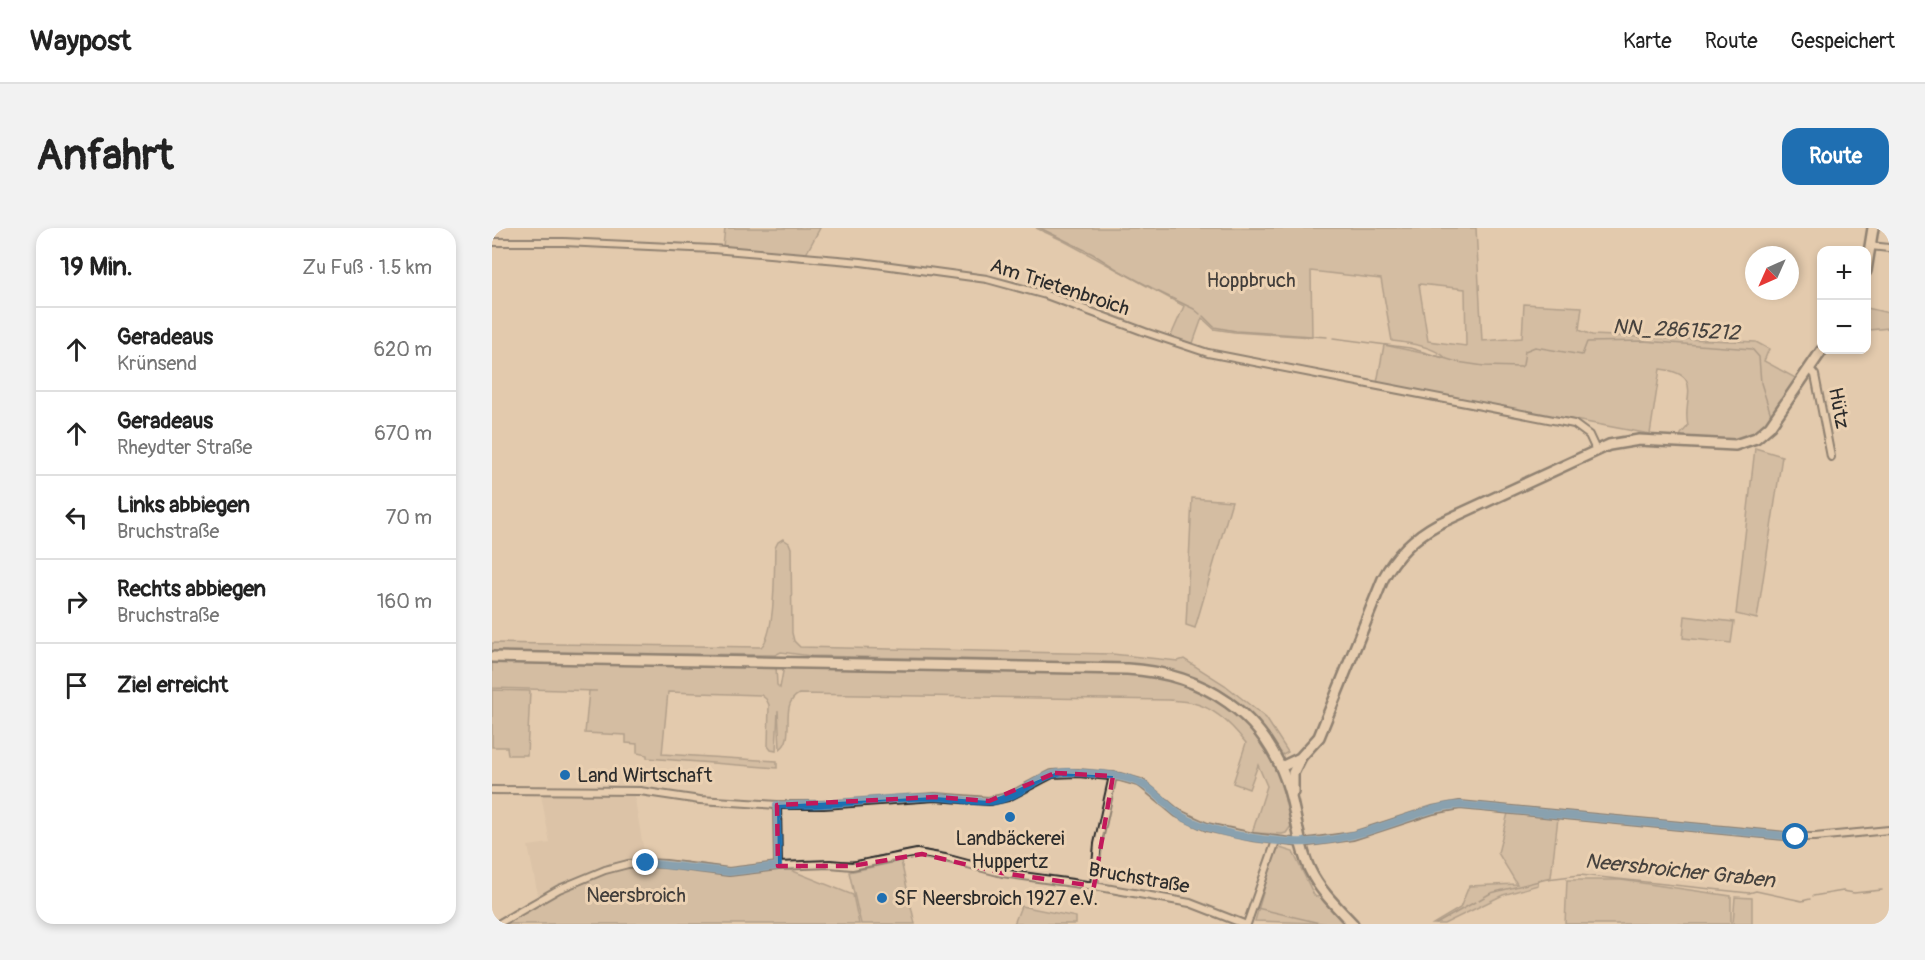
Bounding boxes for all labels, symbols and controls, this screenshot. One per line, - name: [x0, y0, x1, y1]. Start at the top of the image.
- text: Waypost: [30, 24, 131, 59]
- text: Karte: [1623, 28, 1672, 55]
- text: Route: [1705, 28, 1758, 55]
- text: Gespeichert: [1791, 28, 1895, 55]
- button: Route: [1782, 128, 1889, 185]
- text: Anfahrt: [36, 130, 174, 182]
- north arrow: [1745, 246, 1799, 300]
- map controls: [1817, 246, 1871, 354]
- button: +: [1817, 246, 1871, 300]
- text: 19 Min.: [60, 251, 133, 283]
- street label: Am Trietenbroich: [987, 253, 1133, 321]
- text: Zu Fuß · 1.5 km: [302, 255, 432, 280]
- park label: Hoppbruch: [1206, 268, 1296, 293]
- button: −: [1817, 300, 1871, 354]
- water label: NN_28615212: [1612, 313, 1742, 347]
- text: Geradeaus: [117, 323, 213, 351]
- icon: ahead: [60, 333, 93, 366]
- text: 620 m: [373, 337, 432, 362]
- text: Krünsend: [117, 351, 197, 376]
- street label: Hütz: [1823, 385, 1855, 431]
- text: Geradeaus: [117, 407, 213, 435]
- icon: ahead: [60, 417, 93, 450]
- text: 670 m: [374, 421, 432, 446]
- text: Rheydter Straße: [117, 435, 252, 460]
- text: Links abbiegen: [117, 491, 250, 519]
- icon: left: [60, 501, 93, 534]
- text: 70 m: [386, 505, 432, 530]
- text: Bruchstraße: [117, 519, 219, 544]
- text: Rechts abbiegen: [117, 575, 266, 603]
- icon: right: [60, 585, 93, 618]
- text: 160 m: [377, 589, 432, 614]
- text: Bruchstraße: [117, 603, 219, 628]
- icon: arrive: [60, 669, 93, 702]
- text: Ziel erreicht: [117, 671, 228, 699]
- place label: Land Wirtschaft: [577, 763, 713, 788]
- marker: Land Wirtschaft: [558, 768, 572, 782]
- marker: Landbäckerei Huppertz: [1003, 810, 1017, 824]
- route start: [1782, 823, 1808, 849]
- place label: Landbäckerei Huppertz: [956, 826, 1064, 874]
- water label: Neersbroicher Graben: [1584, 848, 1777, 894]
- route end: [632, 849, 658, 875]
- street label: Bruchstraße: [1086, 857, 1192, 899]
- park label: Neersbroich: [586, 883, 686, 908]
- place label: SF Neersbroich 1927 e.V.: [894, 886, 1098, 911]
- marker: SF Neersbroich 1927 e.V.: [875, 891, 889, 905]

